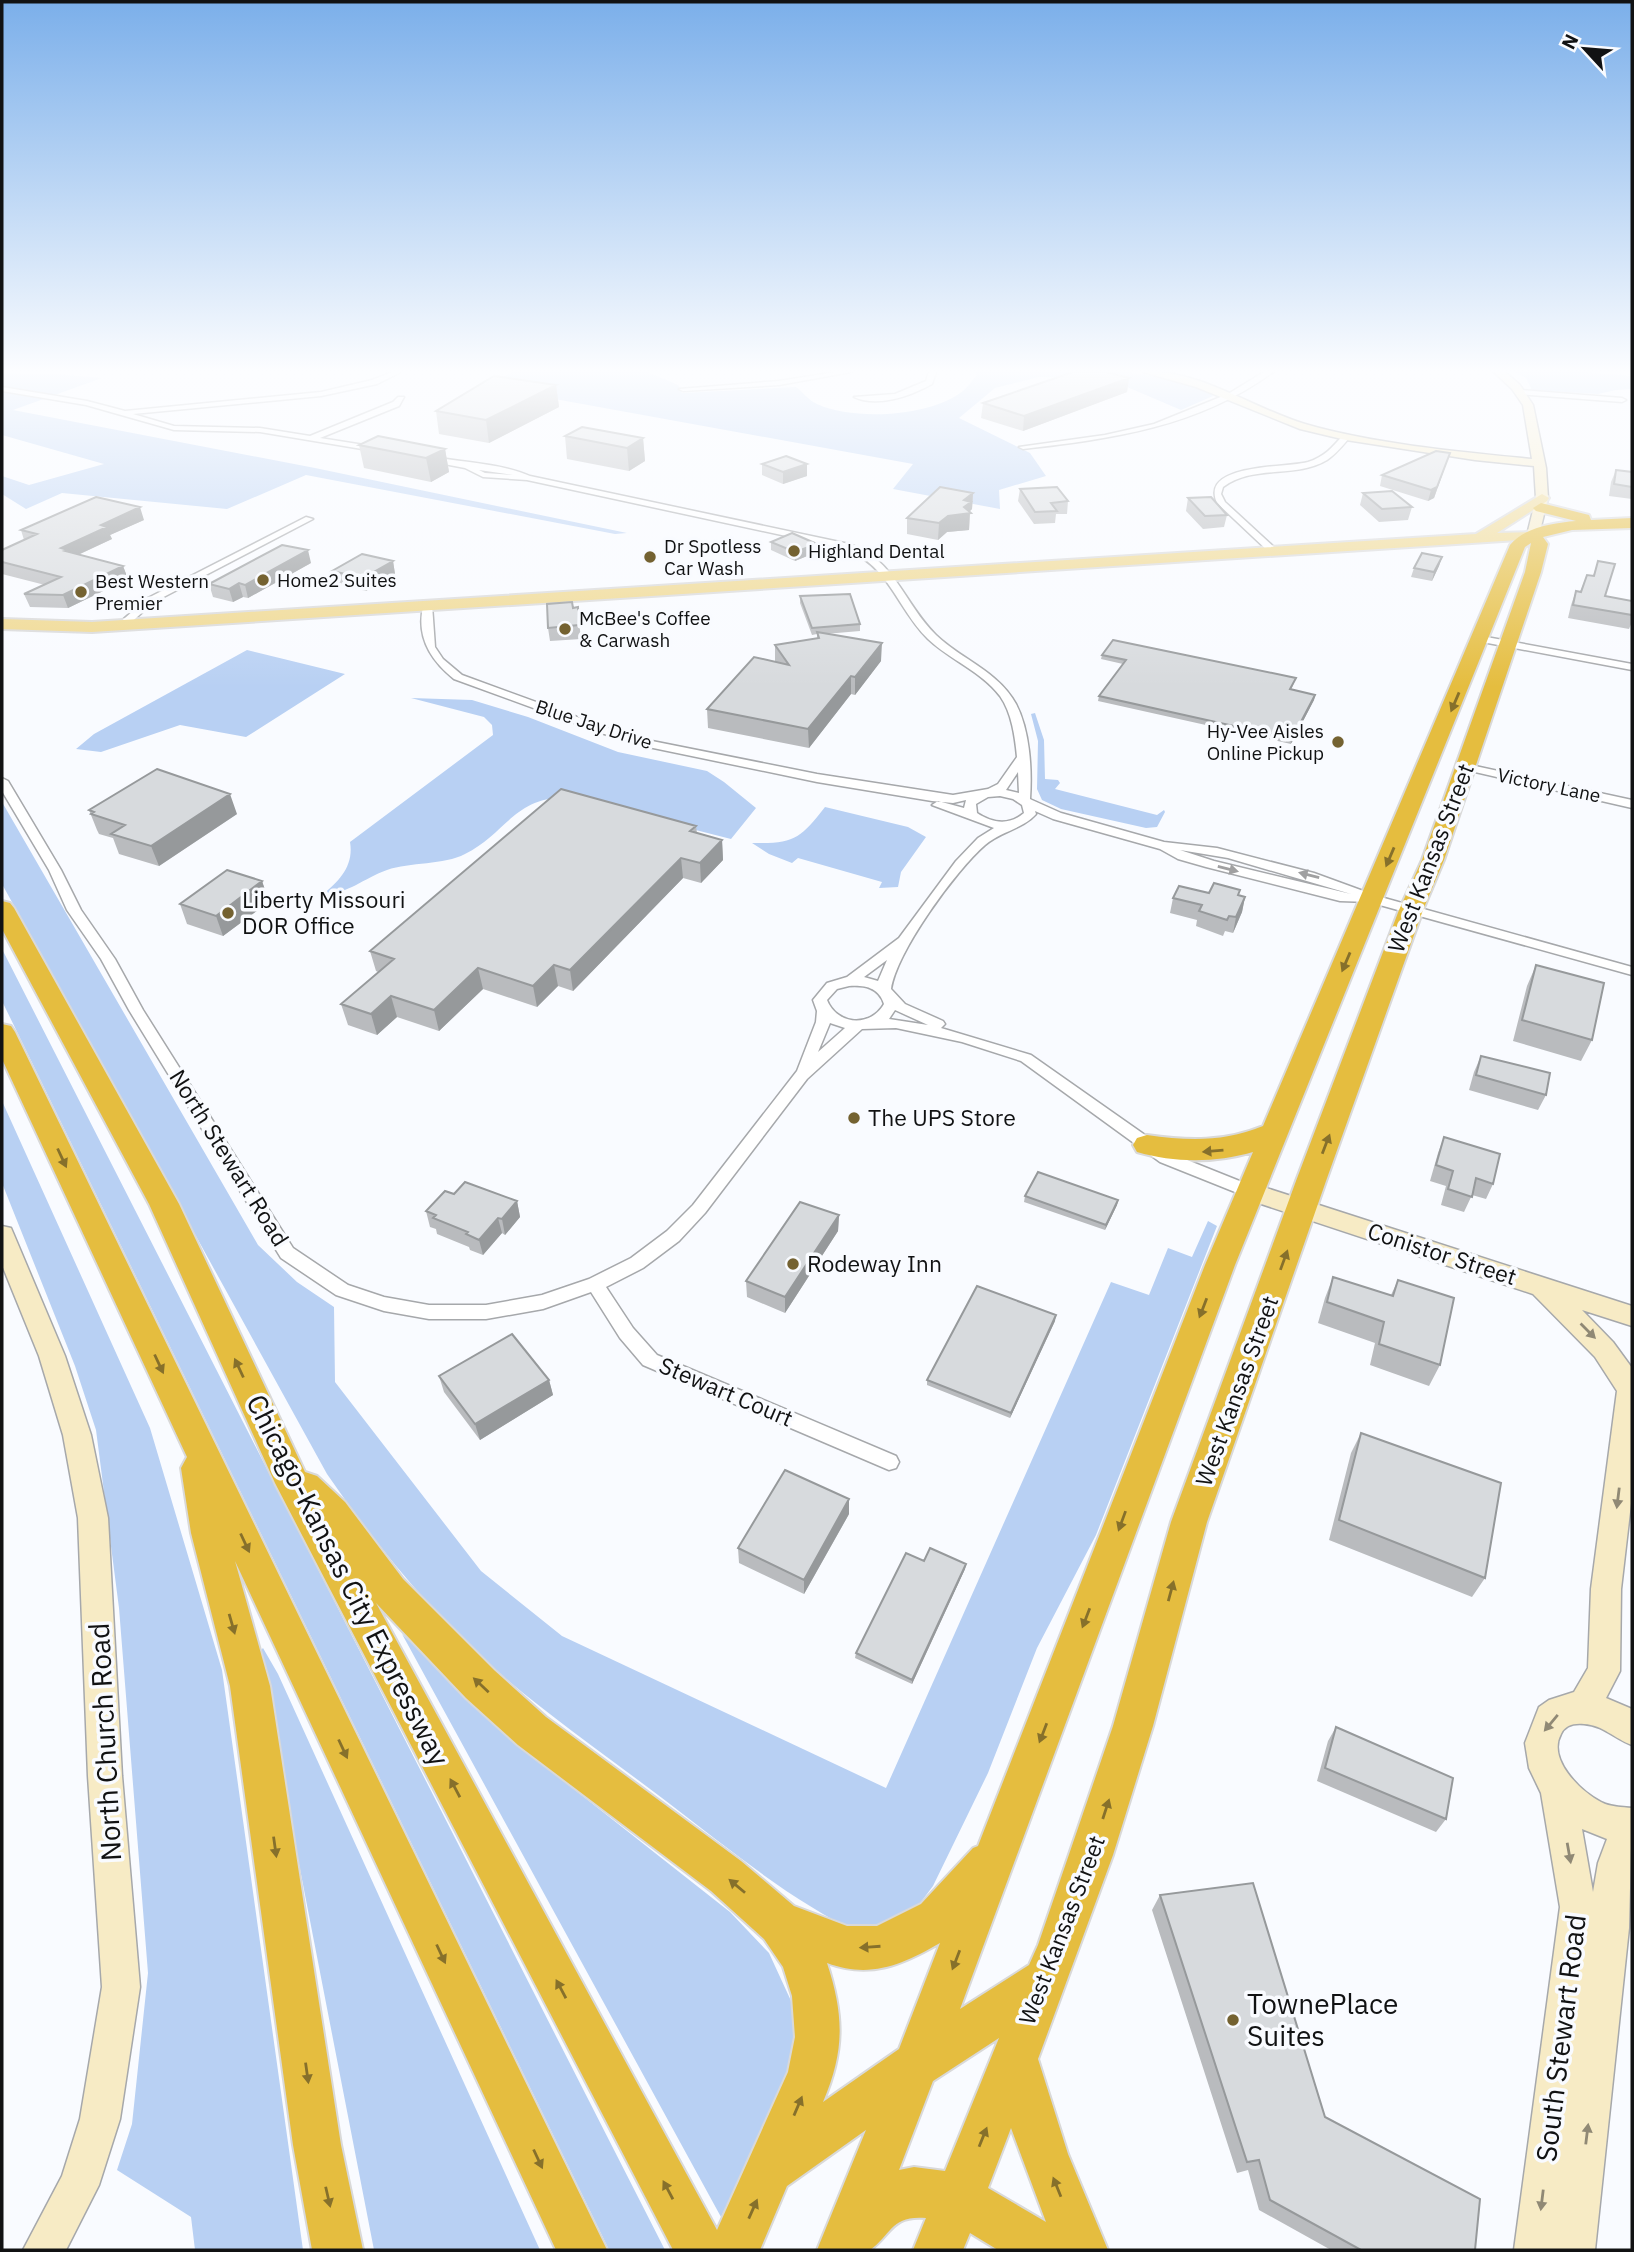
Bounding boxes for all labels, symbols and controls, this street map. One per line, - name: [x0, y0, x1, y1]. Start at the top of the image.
- north arrow: [1550, 14, 1620, 84]
- text: N: [1556, 30, 1584, 53]
- place label: Dr Spotless Car Wash: [664, 534, 762, 580]
- place label: Highland Dental: [808, 539, 945, 563]
- marker: Highland Dental: [786, 543, 802, 559]
- marker: Dr Spotless Car Wash: [642, 549, 658, 565]
- place label: Home2 Suites: [277, 568, 397, 592]
- place label: Best Western Premier: [95, 569, 209, 615]
- marker: Home2 Suites: [255, 572, 271, 588]
- marker: Best Western Premier: [73, 584, 89, 600]
- place label: McBee's Coffee & Carwash: [579, 606, 711, 652]
- marker: McBee's Coffee & Carwash: [557, 621, 573, 637]
- one-way arrow: [1449, 692, 1460, 713]
- street label: Blue Jay Drive: [533, 694, 655, 754]
- place label: Hy-Vee Aisles Online Pickup: [1207, 719, 1324, 765]
- marker: Hy-Vee Aisles Online Pickup: [1330, 734, 1346, 750]
- street label: West Kansas Street: [1380, 759, 1480, 956]
- street label: Victory Lane: [1495, 762, 1603, 808]
- one-way arrow: [1384, 846, 1395, 867]
- one-way arrow: [1217, 864, 1239, 875]
- one-way arrow: [1297, 869, 1319, 880]
- place label: Liberty Missouri DOR Office: [242, 884, 406, 940]
- marker: Liberty Missouri DOR Office: [220, 905, 236, 921]
- one-way arrow: [1340, 952, 1352, 972]
- street label: North Stewart Road: [163, 1064, 296, 1251]
- place label: The UPS Store: [868, 1102, 1016, 1132]
- marker: The UPS Store: [846, 1110, 862, 1126]
- one-way arrow: [1320, 1133, 1331, 1154]
- one-way arrow: [1201, 1146, 1223, 1157]
- one-way arrow: [56, 1148, 67, 1169]
- street label: Conistor Street: [1364, 1215, 1521, 1291]
- place label: Rodeway Inn: [807, 1248, 942, 1278]
- one-way arrow: [1279, 1250, 1290, 1271]
- marker: Rodeway Inn: [785, 1256, 801, 1272]
- street label: West Kansas Street: [1188, 1292, 1284, 1490]
- one-way arrow: [1198, 1298, 1209, 1319]
- one-way arrow: [1580, 1323, 1596, 1339]
- street label: Stewart Court: [655, 1349, 798, 1433]
- one-way arrow: [153, 1354, 165, 1374]
- one-way arrow: [233, 1357, 244, 1378]
- street label: Chicago-Kansas City Expressway: [238, 1388, 458, 1772]
- one-way arrow: [1612, 1487, 1623, 1509]
- one-way arrow: [1116, 1510, 1127, 1531]
- one-way arrow: [239, 1533, 250, 1553]
- one-way arrow: [1166, 1580, 1177, 1602]
- one-way arrow: [1080, 1608, 1091, 1629]
- one-way arrow: [228, 1614, 238, 1635]
- street label: North Church Road: [80, 1622, 129, 1862]
- one-way arrow: [473, 1678, 490, 1694]
- one-way arrow: [1543, 1713, 1558, 1731]
- one-way arrow: [1037, 1723, 1048, 1744]
- one-way arrow: [337, 1739, 348, 1759]
- one-way arrow: [449, 1778, 461, 1798]
- one-way arrow: [1102, 1799, 1112, 1820]
- street label: West Kansas Street: [1011, 1831, 1111, 2028]
- one-way arrow: [269, 1837, 280, 1859]
- one-way arrow: [1564, 1842, 1575, 1864]
- one-way arrow: [728, 1879, 745, 1894]
- street label: South Stewart Road: [1527, 1912, 1594, 2164]
- one-way arrow: [859, 1942, 881, 1953]
- one-way arrow: [435, 1944, 446, 1964]
- one-way arrow: [951, 1949, 962, 1970]
- one-way arrow: [556, 1979, 567, 1999]
- place label: TownePlace Suites: [1247, 1985, 1398, 2054]
- marker: TownePlace Suites: [1225, 2012, 1241, 2028]
- one-way arrow: [301, 2062, 312, 2084]
- one-way arrow: [792, 2095, 803, 2116]
- one-way arrow: [1581, 2123, 1592, 2145]
- one-way arrow: [977, 2126, 988, 2147]
- one-way arrow: [533, 2149, 544, 2170]
- one-way arrow: [1051, 2177, 1063, 2197]
- one-way arrow: [662, 2180, 674, 2200]
- one-way arrow: [323, 2186, 334, 2208]
- one-way arrow: [1536, 2189, 1547, 2211]
- one-way arrow: [748, 2199, 759, 2220]

